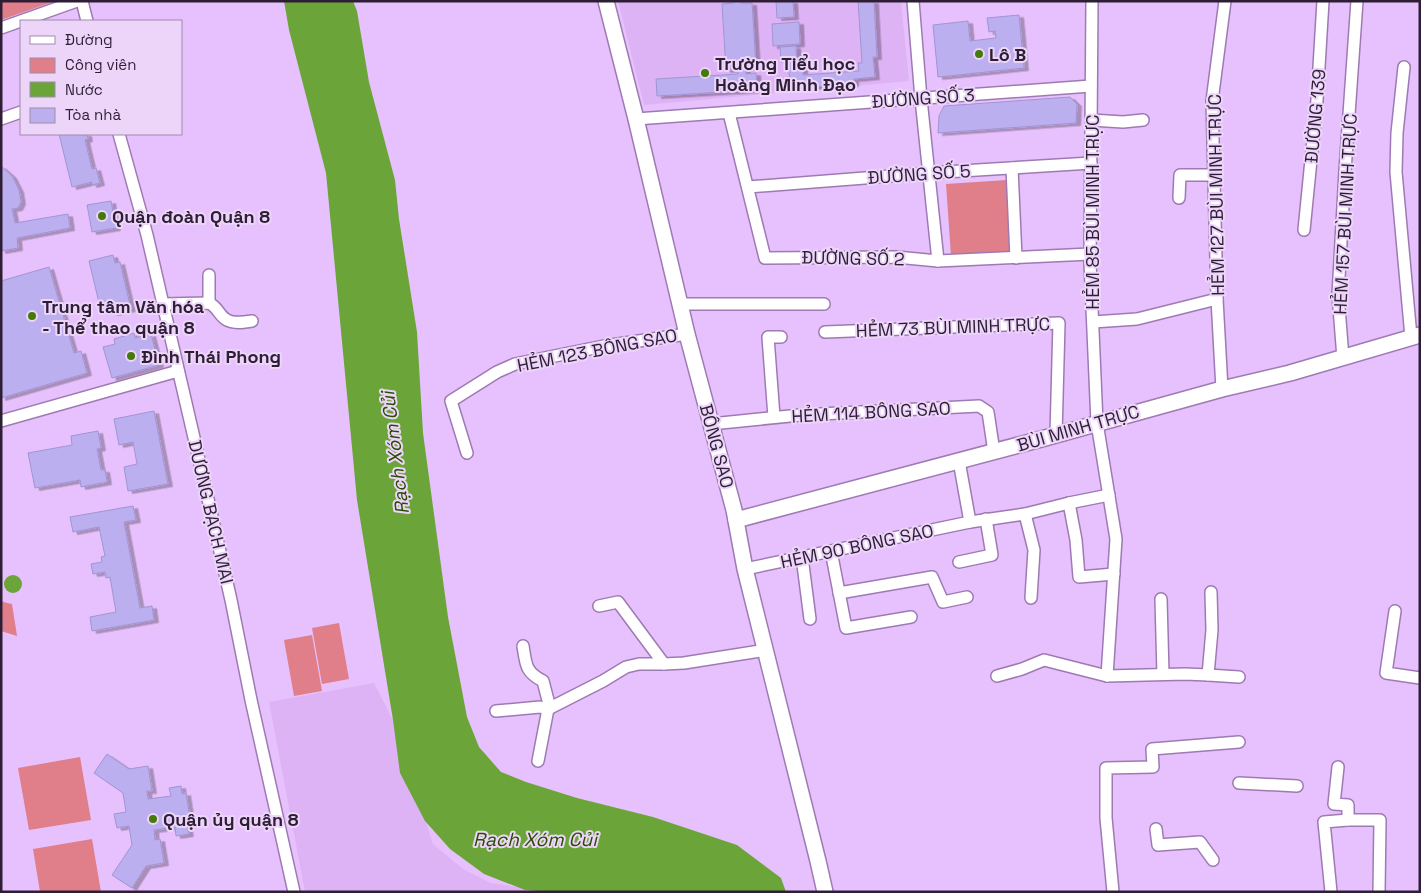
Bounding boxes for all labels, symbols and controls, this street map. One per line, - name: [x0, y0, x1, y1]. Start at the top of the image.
- legend: [20, 20, 182, 135]
- text: Đường: [65, 30, 113, 49]
- place label: Lô B: [989, 43, 1026, 66]
- marker: Lô B: [973, 48, 985, 60]
- place label: Trường Tiểu học Hoàng Minh Đạo: [715, 52, 856, 96]
- text: Công viên: [65, 55, 136, 74]
- marker: Trường Tiểu học Hoàng Minh Đạo: [699, 67, 711, 79]
- street label: ĐƯỜNG 139: [1299, 68, 1331, 164]
- text: Nước: [65, 80, 103, 99]
- street label: ĐƯỜNG SỐ 3: [871, 83, 975, 113]
- street label: HẺM 127 BÙI MINH TRỰC: [1203, 94, 1229, 296]
- text: Tòa nhà: [65, 105, 121, 124]
- street label: HẺM 157 BÙI MINH TRỰC: [1328, 113, 1362, 315]
- street label: HẺM 85 BÙI MINH TRỰC: [1081, 114, 1104, 310]
- street label: ĐƯỜNG SỐ 5: [867, 159, 971, 189]
- place label: Quận đoàn Quận 8: [112, 205, 270, 228]
- marker: Quận đoàn Quận 8: [96, 210, 108, 222]
- street label: ĐƯỜNG SỐ 2: [801, 246, 905, 270]
- place label: Trung tâm Văn hóa - Thể thao quận 8: [42, 295, 205, 339]
- marker: Trung tâm Văn hóa - Thể thao quận 8: [26, 310, 38, 322]
- street label: HẺM 73 BÙI MINH TRỰC: [855, 312, 1051, 342]
- street label: HẺM 123 BÔNG SAO: [515, 323, 679, 377]
- place label: Đình Thái Phong: [141, 345, 281, 368]
- marker: Đình Thái Phong: [125, 350, 137, 362]
- water label: Rạch Xóm Củi: [375, 388, 415, 516]
- street label: HẺM 114 BÔNG SAO: [791, 396, 951, 428]
- street label: BÙI MINH TRỰC: [1014, 400, 1142, 456]
- street label: BÔNG SAO: [695, 401, 739, 491]
- street label: DƯƠNG BẠCH MAI: [183, 438, 239, 586]
- street label: HẺM 90 BÔNG SAO: [778, 519, 936, 573]
- place label: Quận ủy quận 8: [163, 808, 299, 831]
- marker: Quận ủy quận 8: [147, 813, 159, 825]
- water label: Rạch Xóm Củi: [473, 827, 599, 852]

